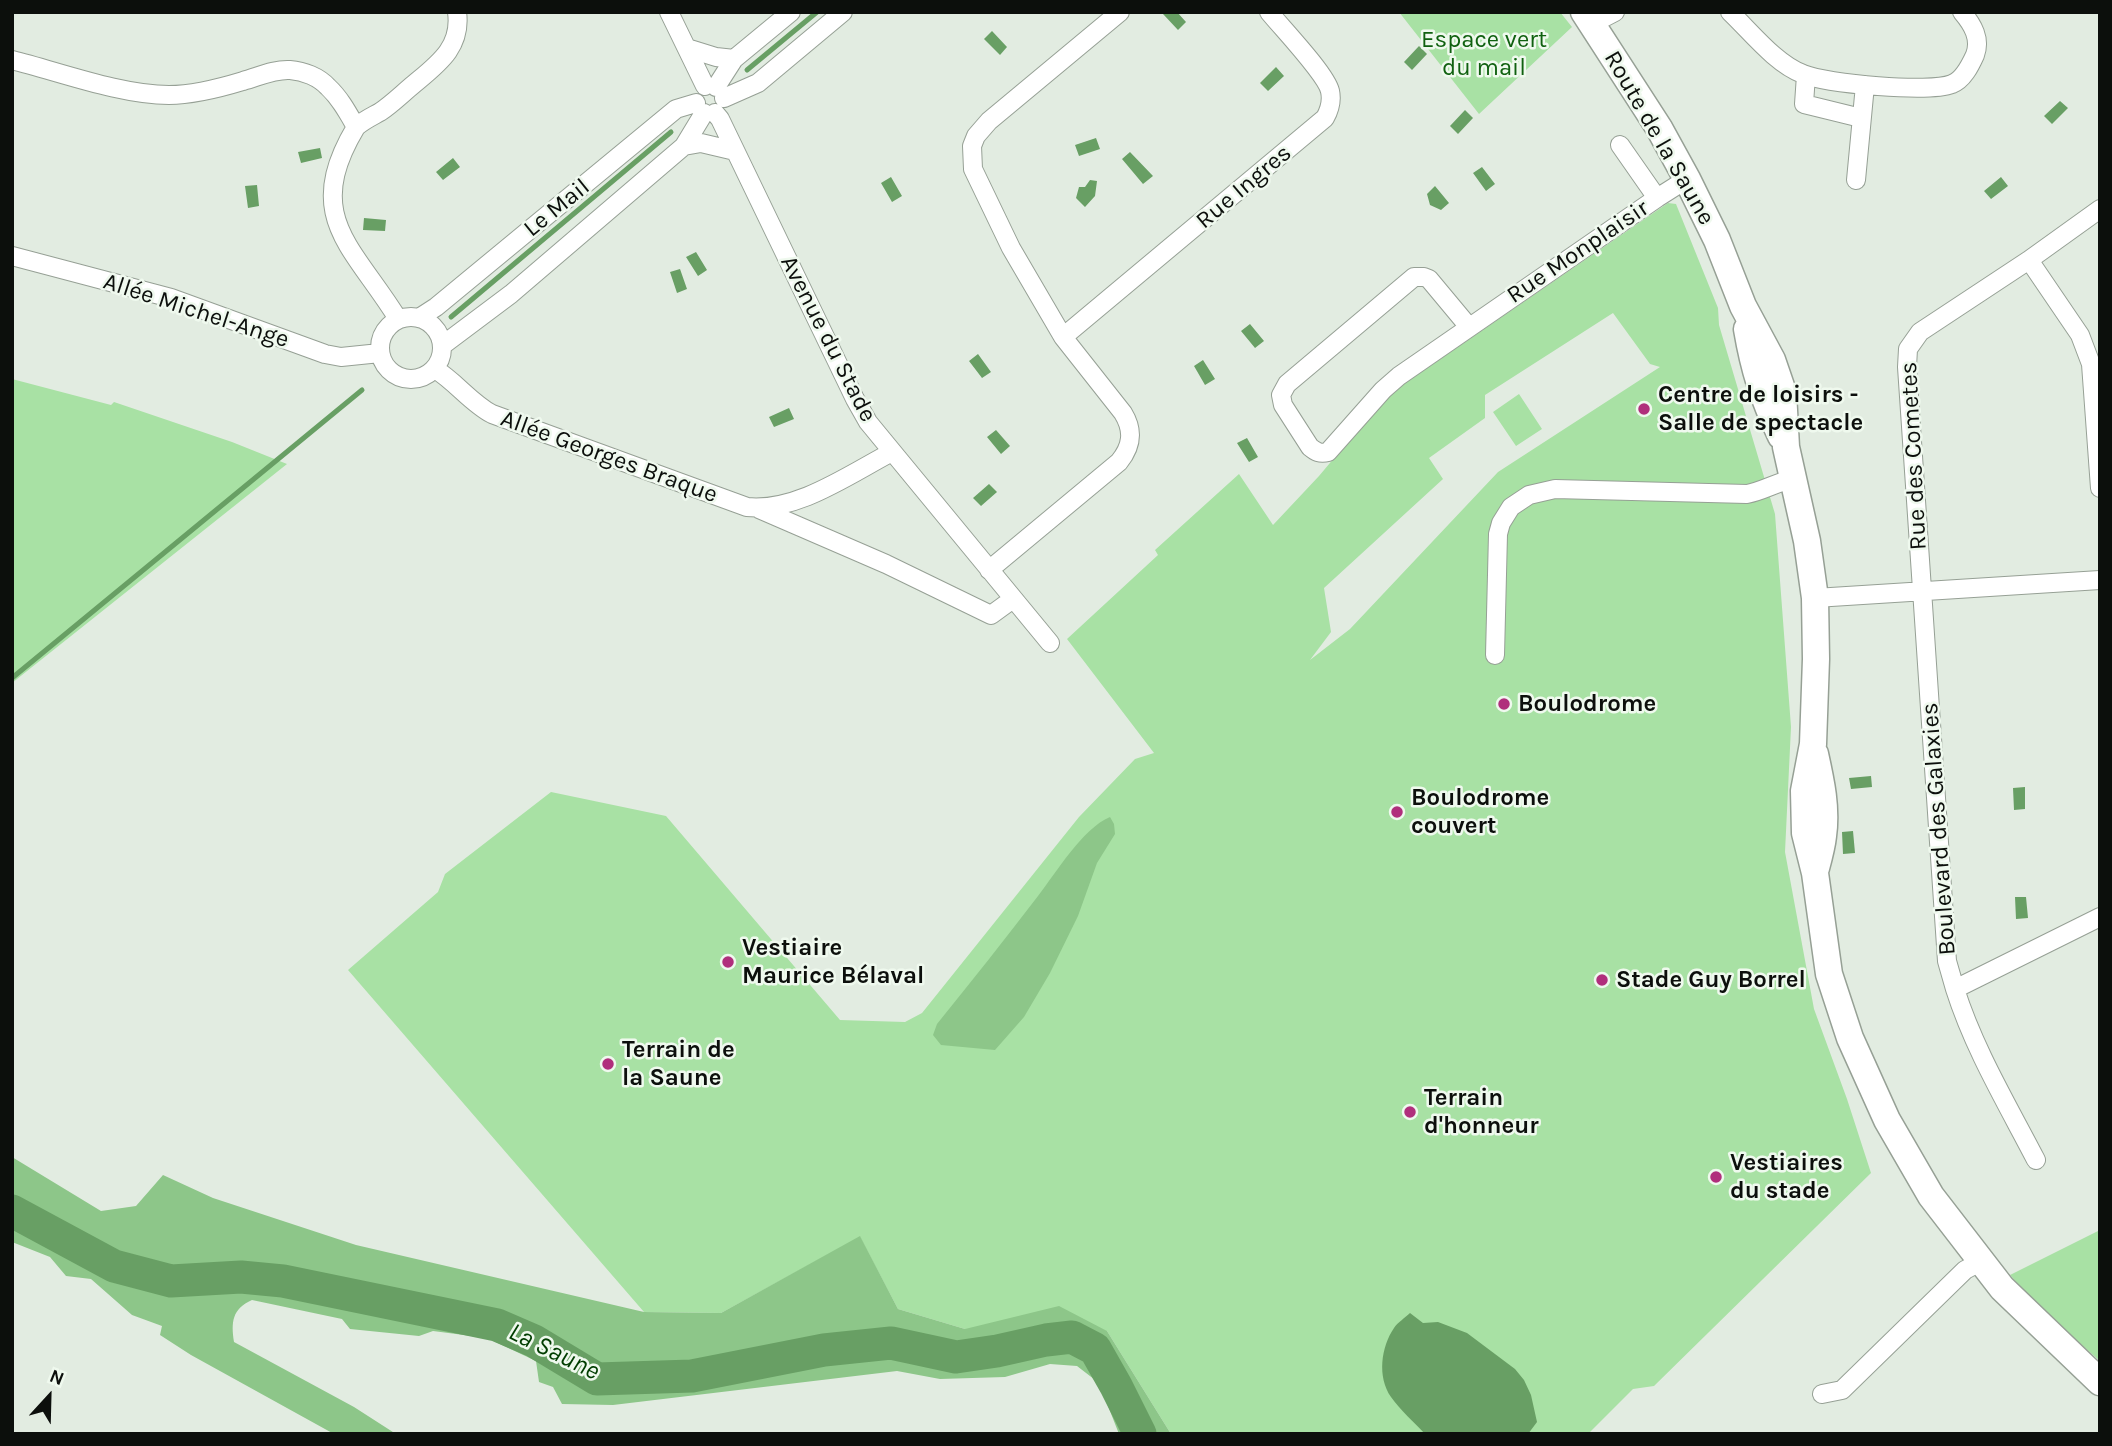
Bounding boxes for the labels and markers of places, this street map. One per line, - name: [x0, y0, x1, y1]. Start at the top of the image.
- place label: Centre de loisirs - Salle de spectacle: [1658, 381, 1863, 437]
- marker: Centre de loisirs - Salle de spectacle: [1636, 401, 1652, 417]
- place label: Boulodrome: [1518, 690, 1656, 718]
- marker: Boulodrome: [1496, 696, 1512, 712]
- place label: Boulodrome couvert: [1411, 784, 1549, 840]
- marker: Boulodrome couvert: [1389, 804, 1405, 820]
- place label: Vestiaire Maurice Bélaval: [742, 934, 924, 990]
- marker: Vestiaire Maurice Bélaval: [720, 954, 736, 970]
- place label: Stade Guy Borrel: [1616, 966, 1806, 994]
- marker: Stade Guy Borrel: [1594, 972, 1610, 988]
- place label: Terrain de la Saune: [622, 1036, 735, 1092]
- marker: Terrain de la Saune: [600, 1056, 616, 1072]
- place label: Terrain d'honneur: [1424, 1084, 1539, 1140]
- marker: Terrain d'honneur: [1402, 1104, 1418, 1120]
- place label: Vestiaires du stade: [1730, 1149, 1843, 1205]
- marker: Vestiaires du stade: [1708, 1169, 1724, 1185]

